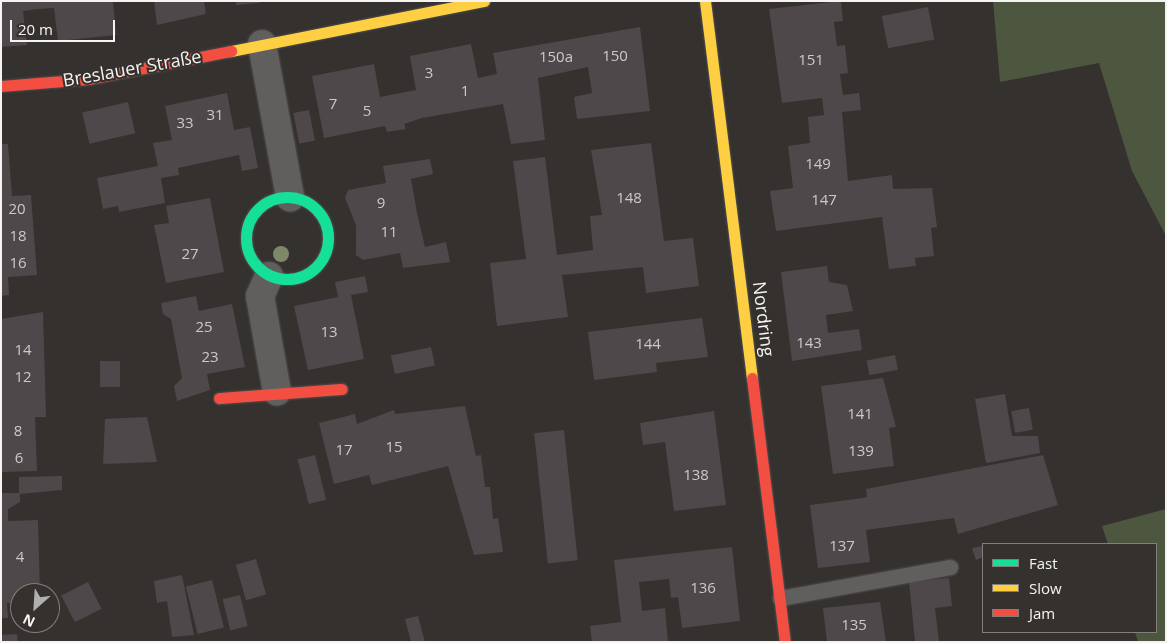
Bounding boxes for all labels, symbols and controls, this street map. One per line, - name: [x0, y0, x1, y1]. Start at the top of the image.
- scale bar: [12, 10, 118, 42]
- text: 20 m: [18, 19, 53, 39]
- street label: Breslauer Straße: [61, 45, 203, 91]
- house number: 150: [602, 47, 628, 65]
- house number: 150a: [539, 48, 573, 66]
- house number: 151: [798, 51, 824, 69]
- house number: 3: [425, 64, 433, 82]
- house number: 1: [461, 82, 469, 100]
- house number: 7: [329, 95, 337, 113]
- house number: 5: [363, 102, 371, 120]
- house number: 31: [206, 106, 224, 124]
- house number: 33: [176, 114, 194, 132]
- house number: 149: [805, 155, 831, 173]
- house number: 148: [616, 189, 642, 207]
- house number: 147: [811, 191, 837, 209]
- house number: 9: [377, 194, 385, 212]
- house number: 20: [8, 200, 26, 218]
- house number: 11: [380, 223, 398, 241]
- house number: 18: [9, 227, 27, 245]
- house number: 27: [181, 245, 199, 263]
- house number: 16: [9, 254, 27, 272]
- street label: Nordring: [749, 280, 779, 358]
- house number: 25: [195, 318, 213, 336]
- house number: 13: [320, 323, 338, 341]
- house number: 143: [796, 334, 822, 352]
- house number: 144: [635, 335, 661, 353]
- house number: 14: [14, 341, 32, 359]
- house number: 23: [201, 348, 219, 366]
- house number: 12: [14, 368, 32, 386]
- house number: 141: [847, 405, 873, 423]
- house number: 8: [14, 422, 22, 440]
- house number: 15: [385, 438, 403, 456]
- house number: 17: [335, 441, 353, 459]
- house number: 139: [848, 442, 874, 460]
- house number: 6: [15, 449, 23, 467]
- house number: 138: [683, 466, 709, 484]
- house number: 137: [829, 537, 855, 555]
- legend: [982, 543, 1157, 633]
- house number: 4: [16, 548, 24, 566]
- text: Fast: [1029, 553, 1058, 573]
- text: Slow: [1029, 578, 1062, 598]
- house number: 136: [690, 579, 716, 597]
- north arrow: [10, 583, 60, 633]
- text: Jam: [1029, 603, 1055, 623]
- text: N: [19, 610, 38, 632]
- house number: 135: [841, 616, 867, 634]

